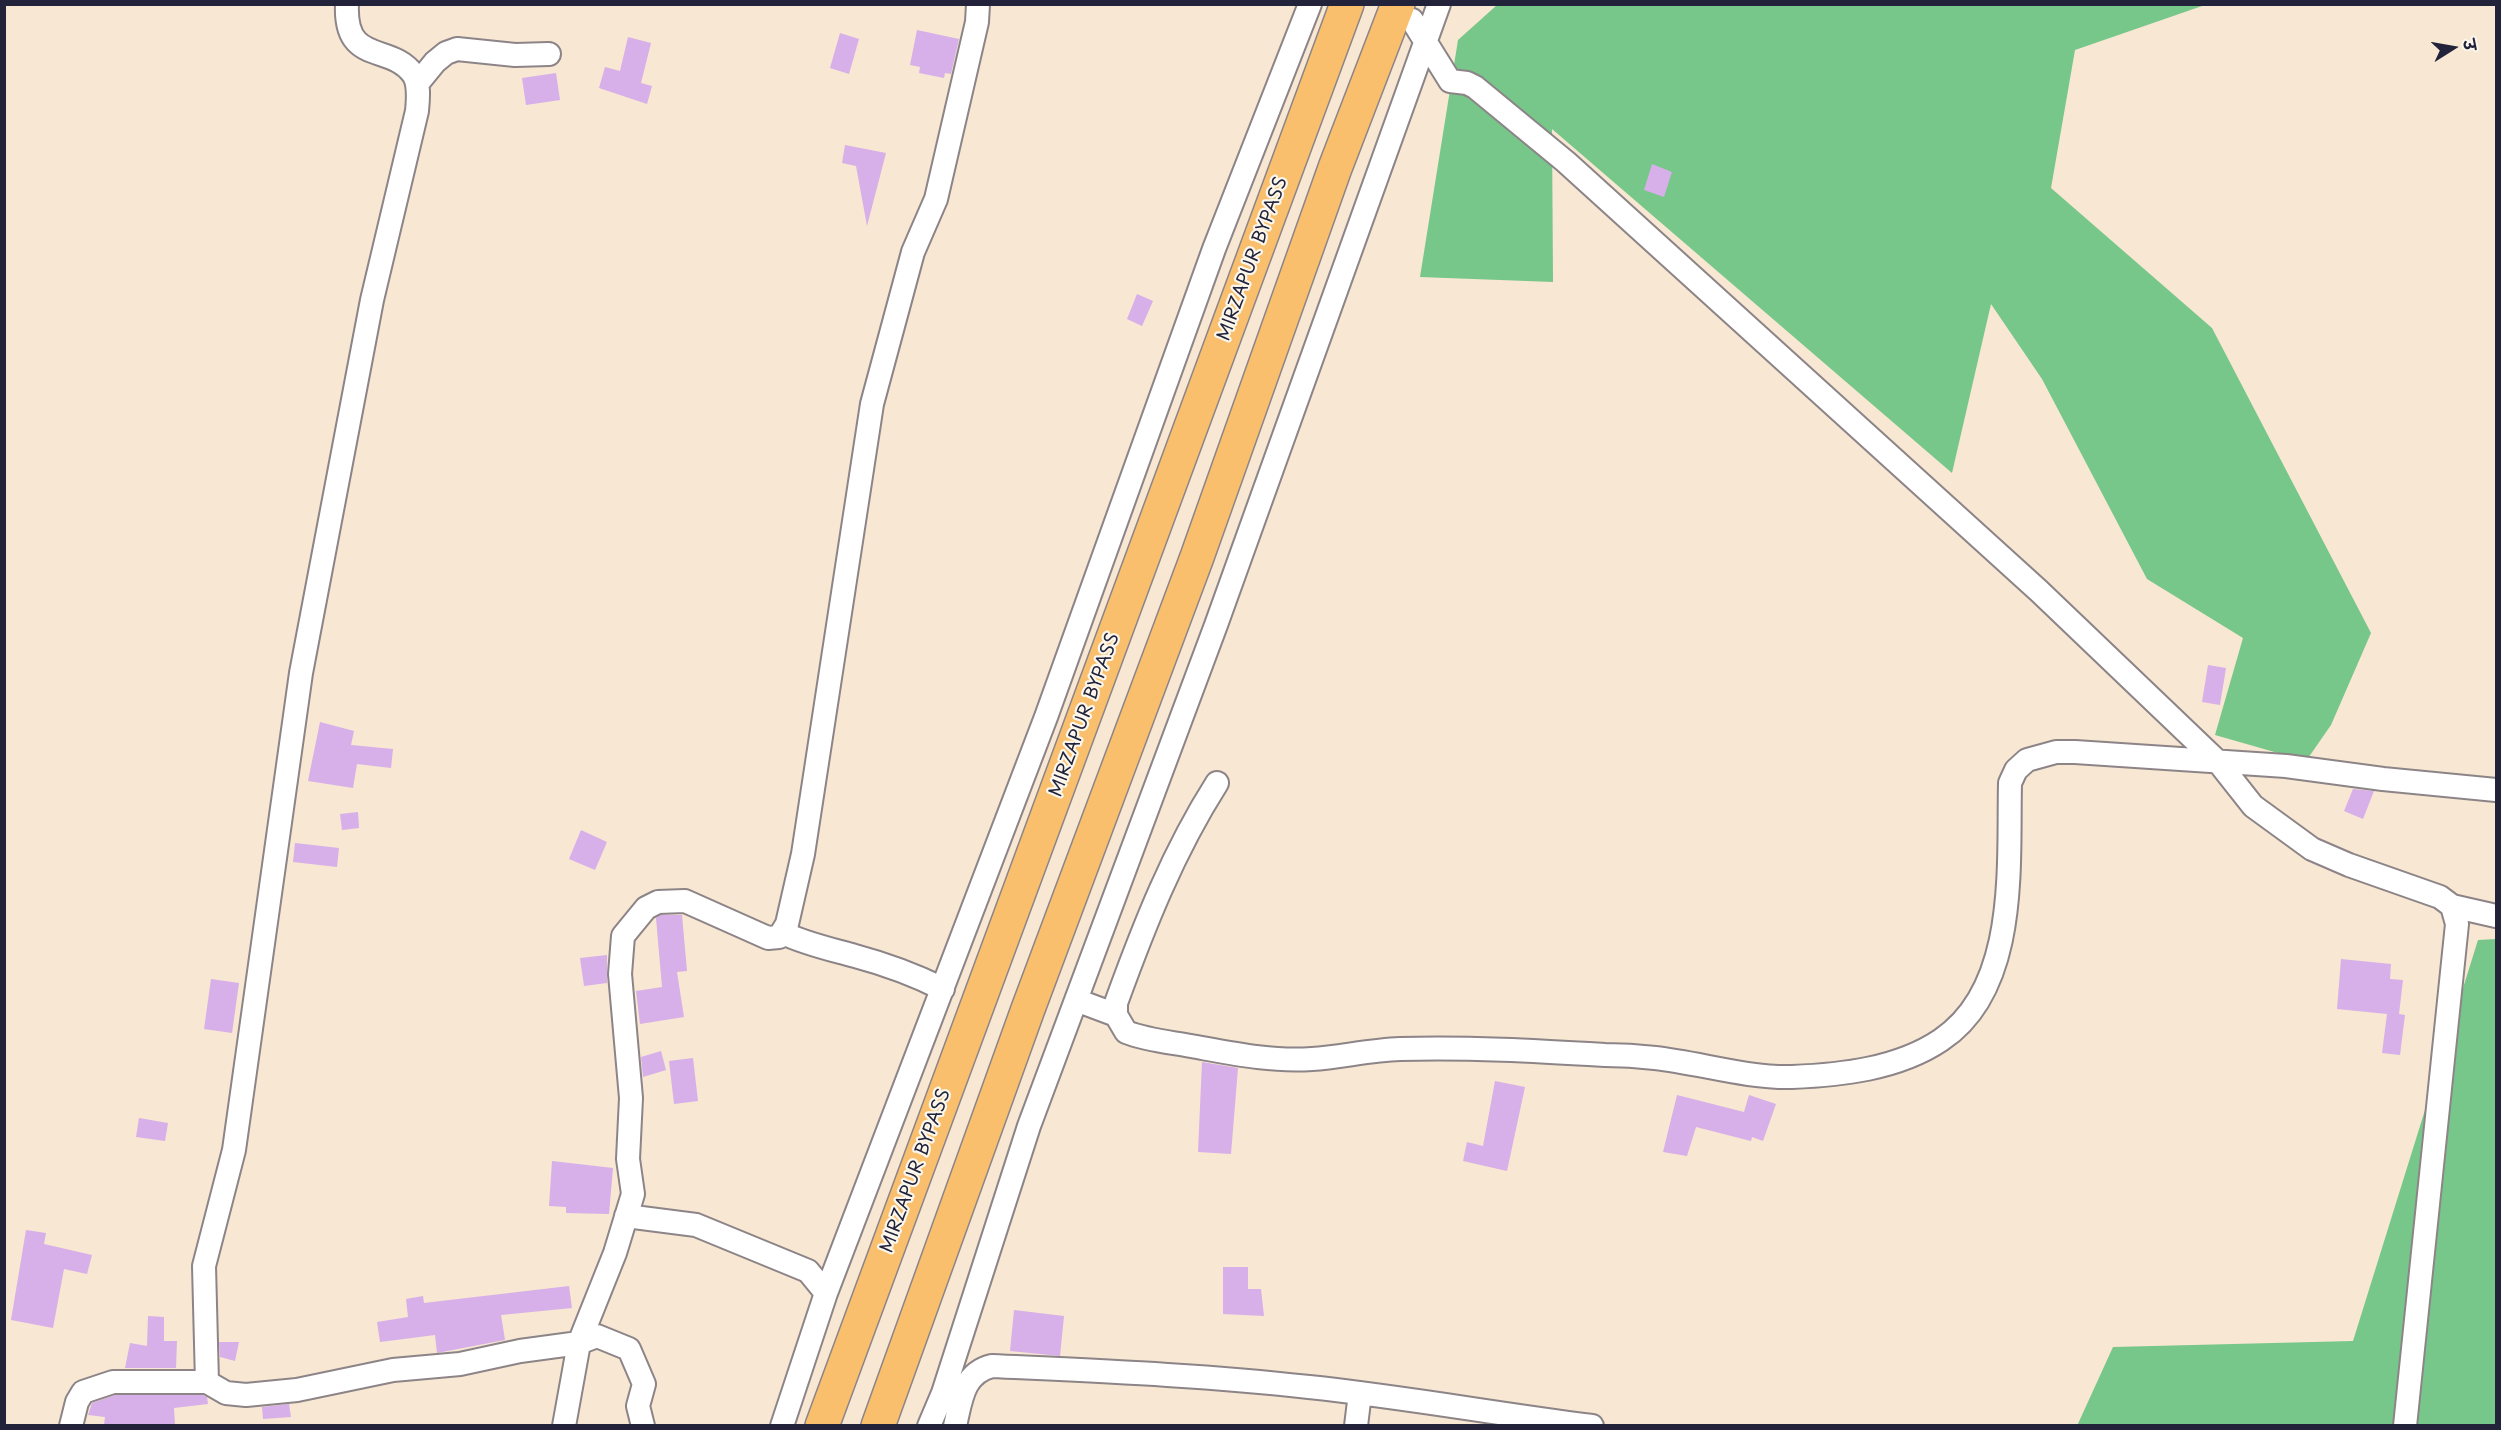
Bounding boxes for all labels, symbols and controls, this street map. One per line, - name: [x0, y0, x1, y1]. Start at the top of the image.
- north arrow: [2423, 18, 2483, 78]
- text: उ: [2458, 37, 2483, 52]
- street label: MIRZAPUR BYPASS: [1213, 174, 1293, 344]
- street label: MIRZAPUR BYPASS: [1045, 630, 1125, 800]
- street label: MIRZAPUR BYPASS: [876, 1086, 956, 1256]

